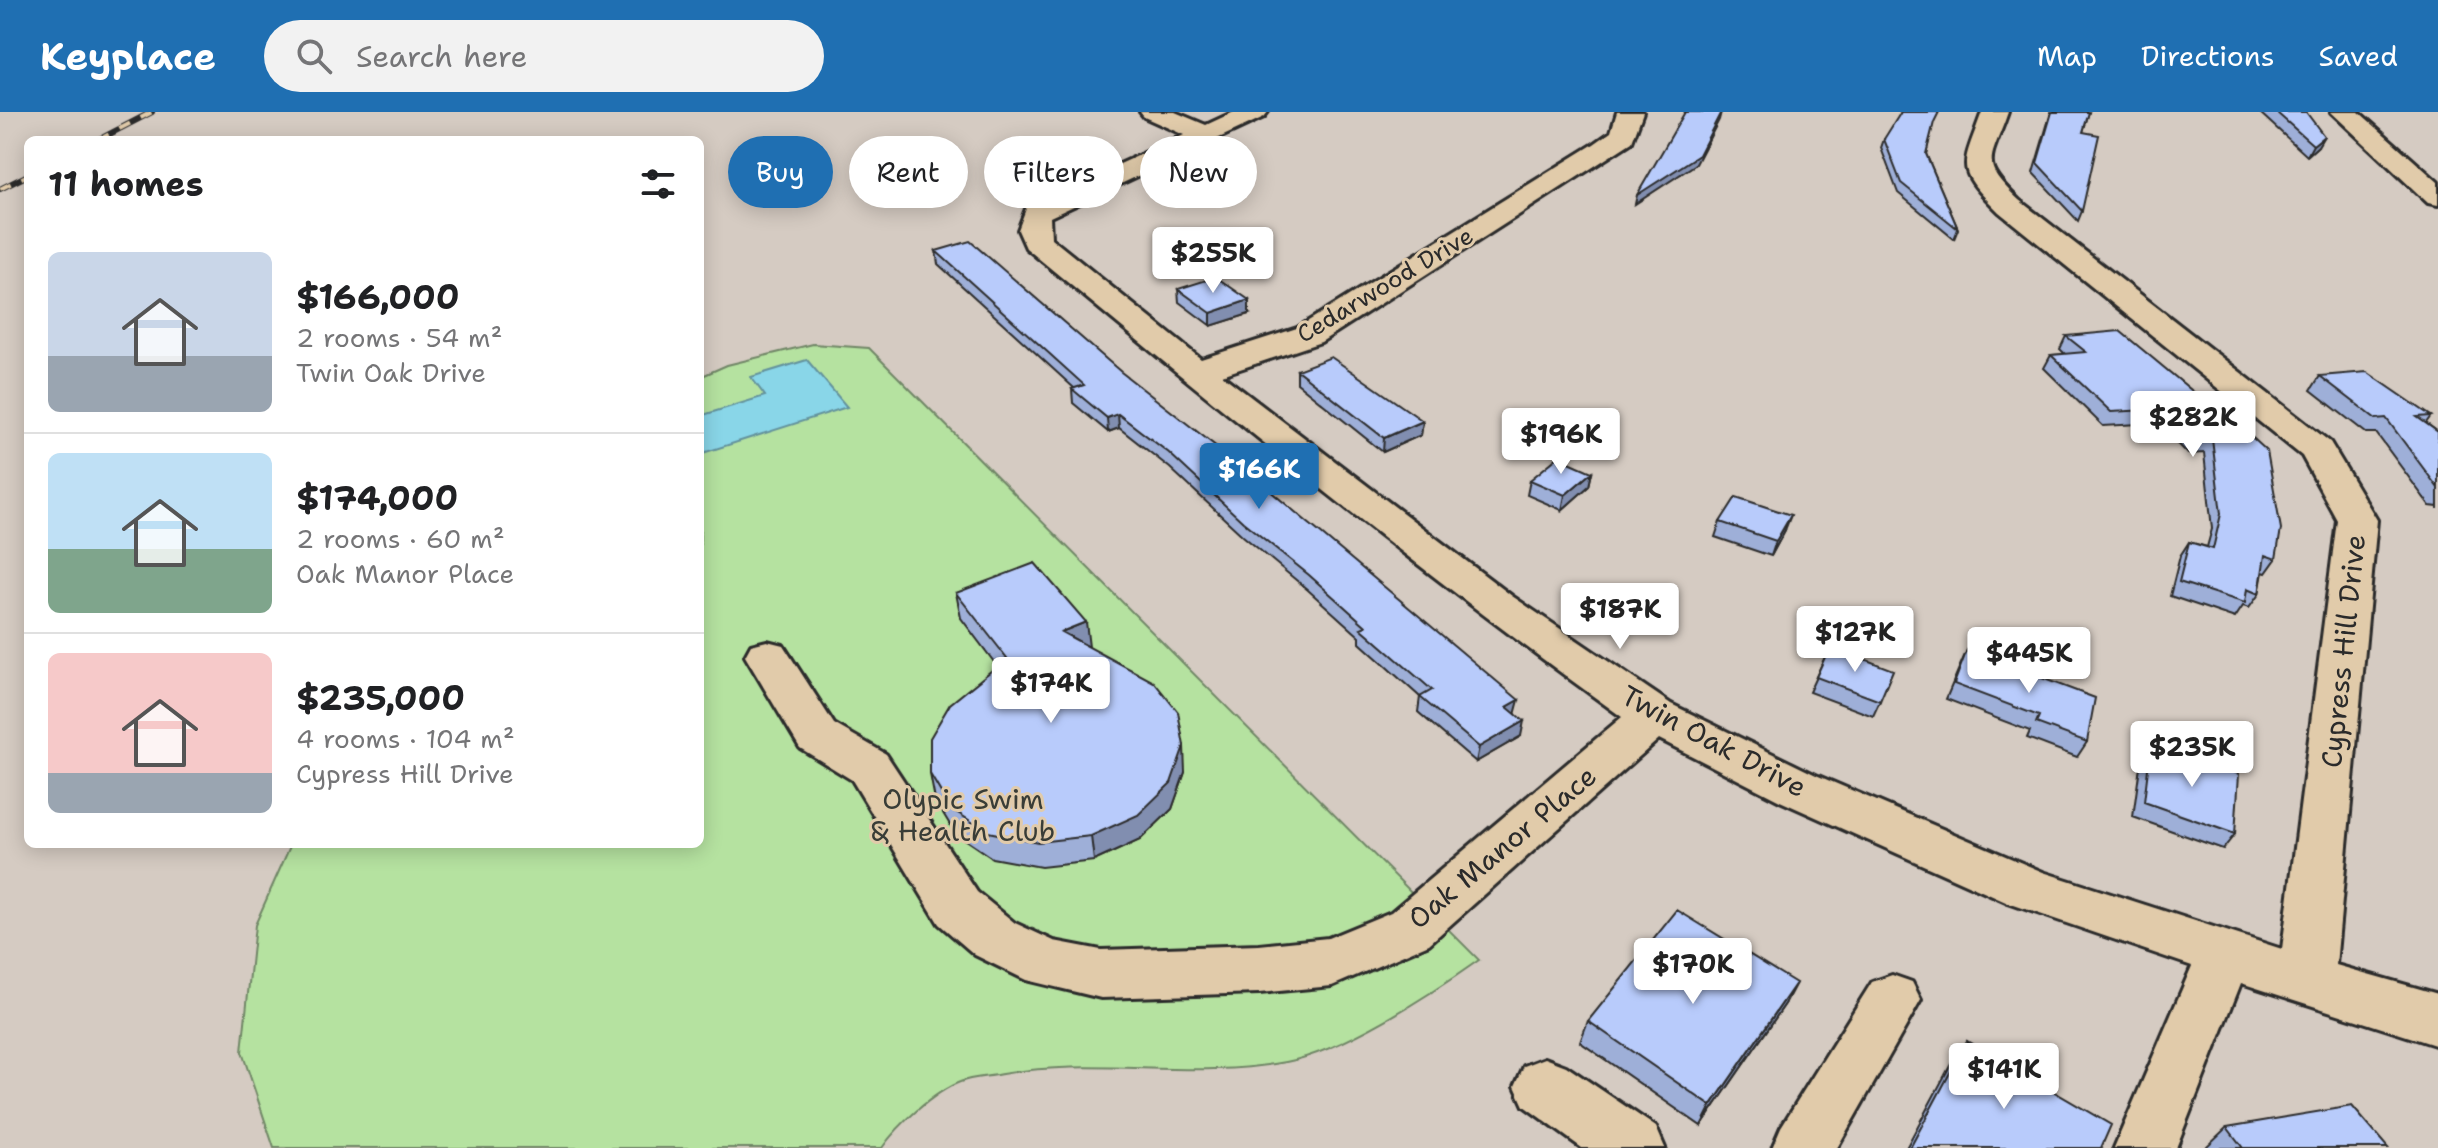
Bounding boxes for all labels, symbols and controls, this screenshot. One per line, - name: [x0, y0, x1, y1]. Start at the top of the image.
- search box: [264, 20, 824, 92]
- text: Keyplace: [40, 31, 216, 82]
- icon: search: [292, 34, 336, 78]
- text: Search here: [356, 36, 527, 77]
- text: Map: [2037, 37, 2097, 75]
- text: Directions: [2141, 37, 2275, 75]
- text: Saved: [2319, 37, 2398, 75]
- chip: Buy: [728, 136, 833, 208]
- chip: Rent: [849, 136, 968, 208]
- chip: Filters: [984, 136, 1124, 208]
- chip: New: [1140, 136, 1257, 208]
- text: 11 homes: [48, 161, 204, 207]
- icon: filters: [636, 162, 680, 206]
- street label: Cedarwood Drive: [1291, 220, 1479, 350]
- pin: $255K: [1157, 227, 1269, 295]
- text: $255K: [1170, 235, 1256, 270]
- text: $166,000: [296, 274, 460, 320]
- icon: home: [112, 284, 208, 380]
- text: 2 rooms · 54 m²: [296, 320, 502, 355]
- text: Twin Oak Drive: [296, 355, 486, 390]
- pin: $282K: [2137, 391, 2249, 459]
- text: $282K: [2149, 399, 2237, 434]
- pin: $196K: [1505, 408, 1617, 476]
- text: $196K: [1520, 416, 1602, 451]
- pin: $166K: [1203, 443, 1315, 511]
- text: $166K: [1218, 451, 1300, 486]
- text: $174,000: [296, 475, 458, 521]
- icon: home: [112, 485, 208, 581]
- text: 2 rooms · 60 m²: [296, 521, 505, 556]
- street label: Cypress Hill Drive: [2312, 532, 2374, 770]
- text: Oak Manor Place: [296, 556, 514, 591]
- pin: $187K: [1564, 583, 1676, 651]
- text: $187K: [1579, 591, 1661, 626]
- pin: $127K: [1799, 606, 1911, 674]
- text: $127K: [1815, 614, 1895, 649]
- pin: $445K: [1973, 627, 2085, 695]
- text: $445K: [1985, 635, 2073, 670]
- pin: $174K: [995, 657, 1107, 725]
- text: $174K: [1010, 665, 1092, 700]
- text: $235,000: [296, 675, 465, 721]
- street label: Twin Oak Drive: [1615, 676, 1813, 806]
- icon: home: [112, 685, 208, 781]
- text: 4 rooms · 104 m²: [296, 721, 515, 756]
- pin: $235K: [2136, 721, 2248, 789]
- text: $235K: [2148, 729, 2236, 764]
- text: Cypress Hill Drive: [296, 756, 514, 791]
- street label: Oak Manor Place: [1400, 757, 1604, 937]
- park label: Olypic Swim & Health Club: [871, 780, 1055, 850]
- pin: $170K: [1637, 938, 1749, 1006]
- text: $170K: [1652, 946, 1734, 981]
- pin: $141K: [1948, 1043, 2060, 1111]
- text: $141K: [1967, 1051, 2041, 1086]

